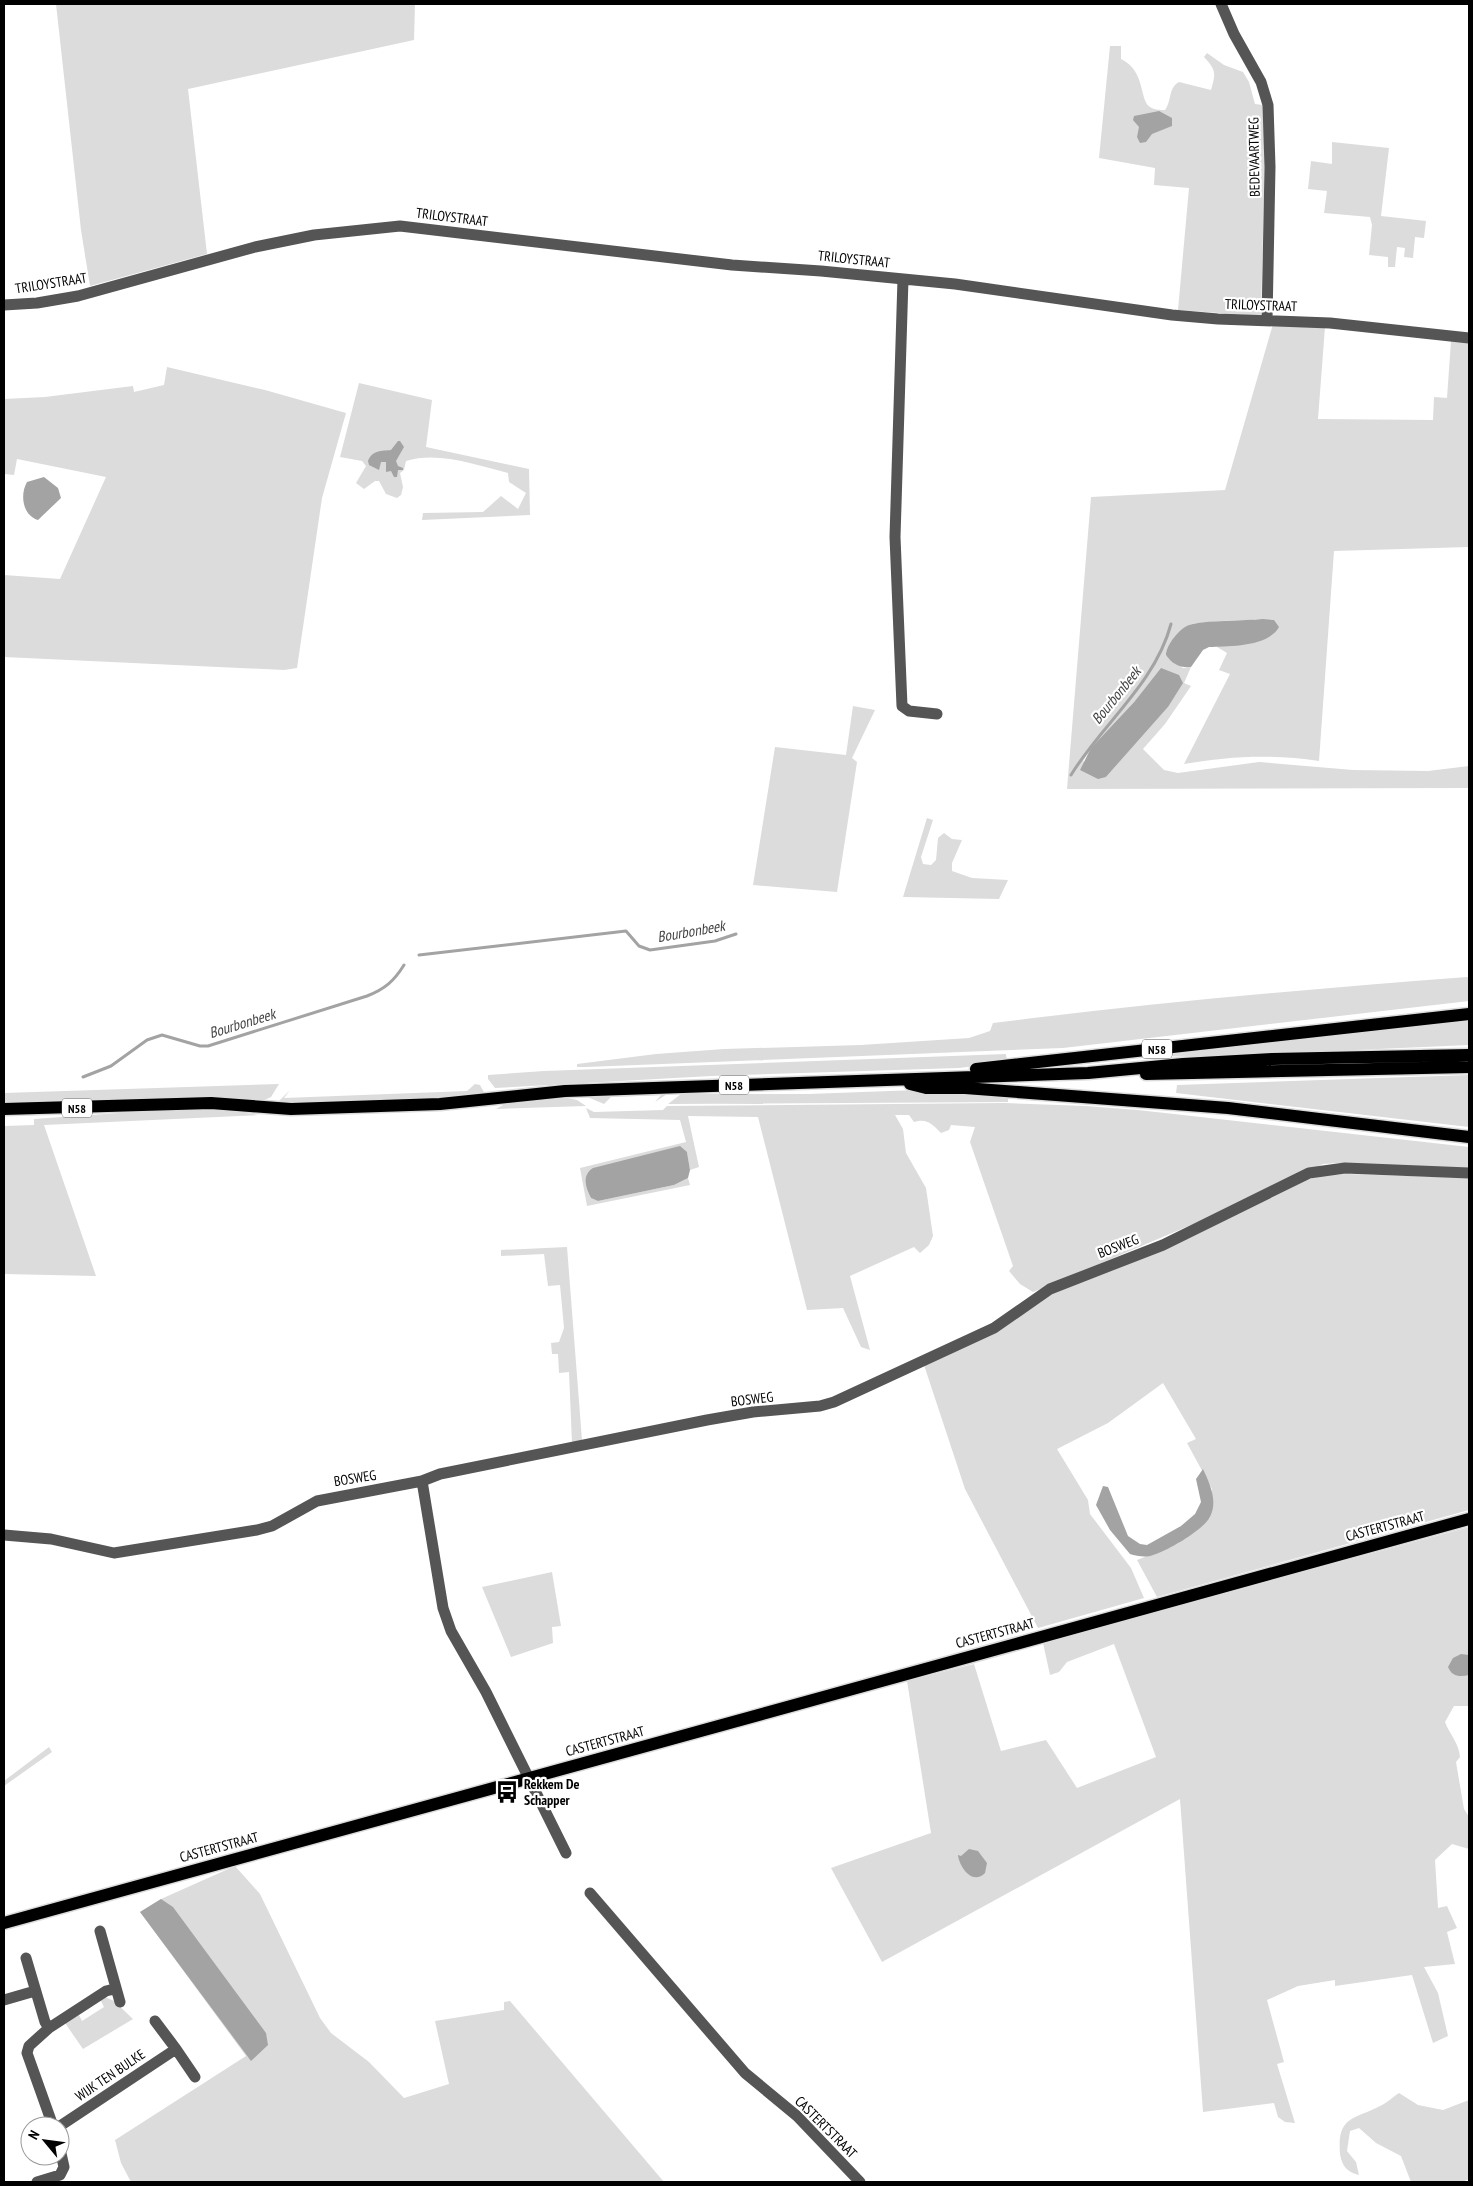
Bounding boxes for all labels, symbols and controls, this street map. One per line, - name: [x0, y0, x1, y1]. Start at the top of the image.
- street label: BEDEVAARTWEG: [1244, 117, 1264, 197]
- street label: TRILOYSTRAAT: [415, 204, 490, 230]
- street label: TRILOYSTRAAT: [817, 246, 892, 272]
- street label: TRILOYSTRAAT: [14, 268, 89, 298]
- street label: TRILOYSTRAAT: [1225, 295, 1298, 315]
- water label: Bourbonbeek: [1087, 661, 1146, 728]
- water label: Bourbonbeek: [656, 915, 728, 946]
- water label: Bourbonbeek: [207, 1003, 280, 1042]
- road number: N58: [1142, 1040, 1172, 1058]
- road number: N58: [719, 1076, 749, 1094]
- road number: N58: [62, 1098, 92, 1118]
- street label: BOSWEG: [1095, 1230, 1141, 1262]
- street label: BOSWEG: [730, 1387, 774, 1411]
- street label: BOSWEG: [333, 1466, 378, 1490]
- street label: CASTERTSTRAAT: [1344, 1507, 1427, 1545]
- street label: CASTERTSTRAAT: [954, 1614, 1037, 1652]
- street label: CASTERTSTRAAT: [564, 1722, 647, 1760]
- place label: Rekkem De Schapper: [524, 1775, 580, 1809]
- bus stop icon: Rekkem De Schapper: [494, 1779, 520, 1805]
- street label: CASTERTSTRAAT: [178, 1828, 261, 1866]
- street label: WIJK TEN BULKE: [72, 2045, 148, 2105]
- street label: CASTERTSTRAAT: [791, 2092, 861, 2162]
- north arrow: [20, 2116, 70, 2166]
- text: N: [24, 2127, 43, 2142]

